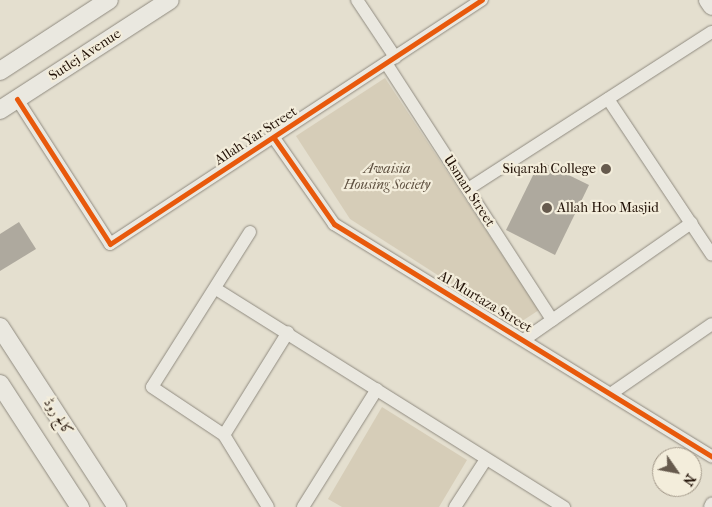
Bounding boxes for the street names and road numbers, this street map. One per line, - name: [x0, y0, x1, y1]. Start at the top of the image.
- street label: Sutlej Avenue: [46, 25, 124, 85]
- street label: Allah Yar Street: [212, 103, 300, 169]
- street label: Usman Street: [440, 152, 498, 230]
- street label: Al Murtaza Street: [435, 267, 535, 337]
- street label: کالج روڈ: [40, 395, 76, 439]

